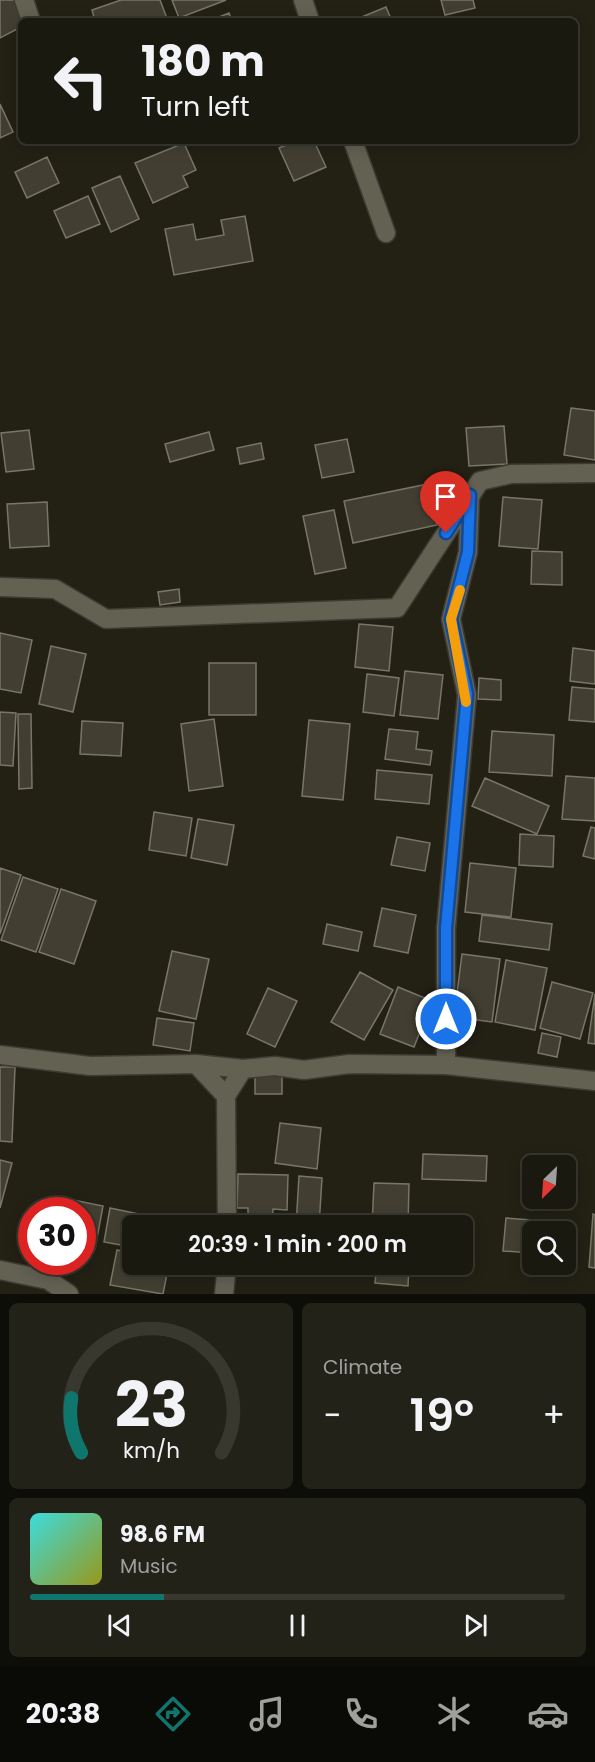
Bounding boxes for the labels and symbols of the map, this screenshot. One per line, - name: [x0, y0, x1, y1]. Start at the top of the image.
- pin: [420, 471, 471, 533]
- position arrow: [414, 987, 478, 1051]
- north arrow: [522, 1155, 576, 1209]
- speed limit sign: 30: [18, 1197, 96, 1275]

